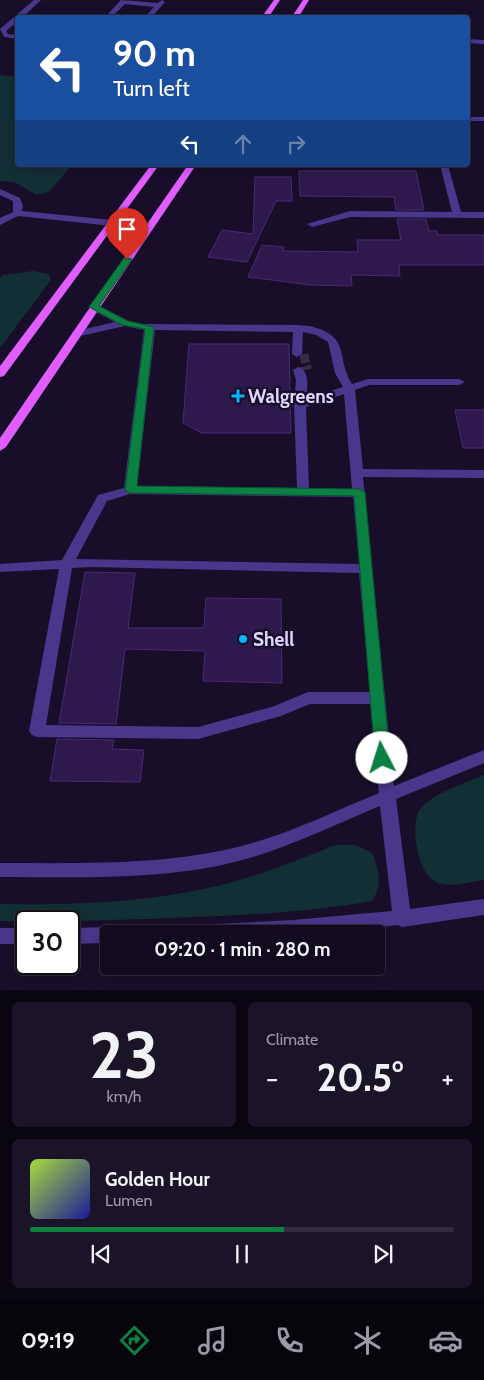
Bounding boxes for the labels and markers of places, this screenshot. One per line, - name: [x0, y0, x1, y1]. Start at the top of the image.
- pin: [106, 208, 148, 259]
- place label: Walgreens: [248, 385, 334, 408]
- marker: Walgreens: [232, 390, 244, 402]
- place label: Shell: [253, 628, 294, 651]
- marker: Shell: [237, 633, 249, 645]

